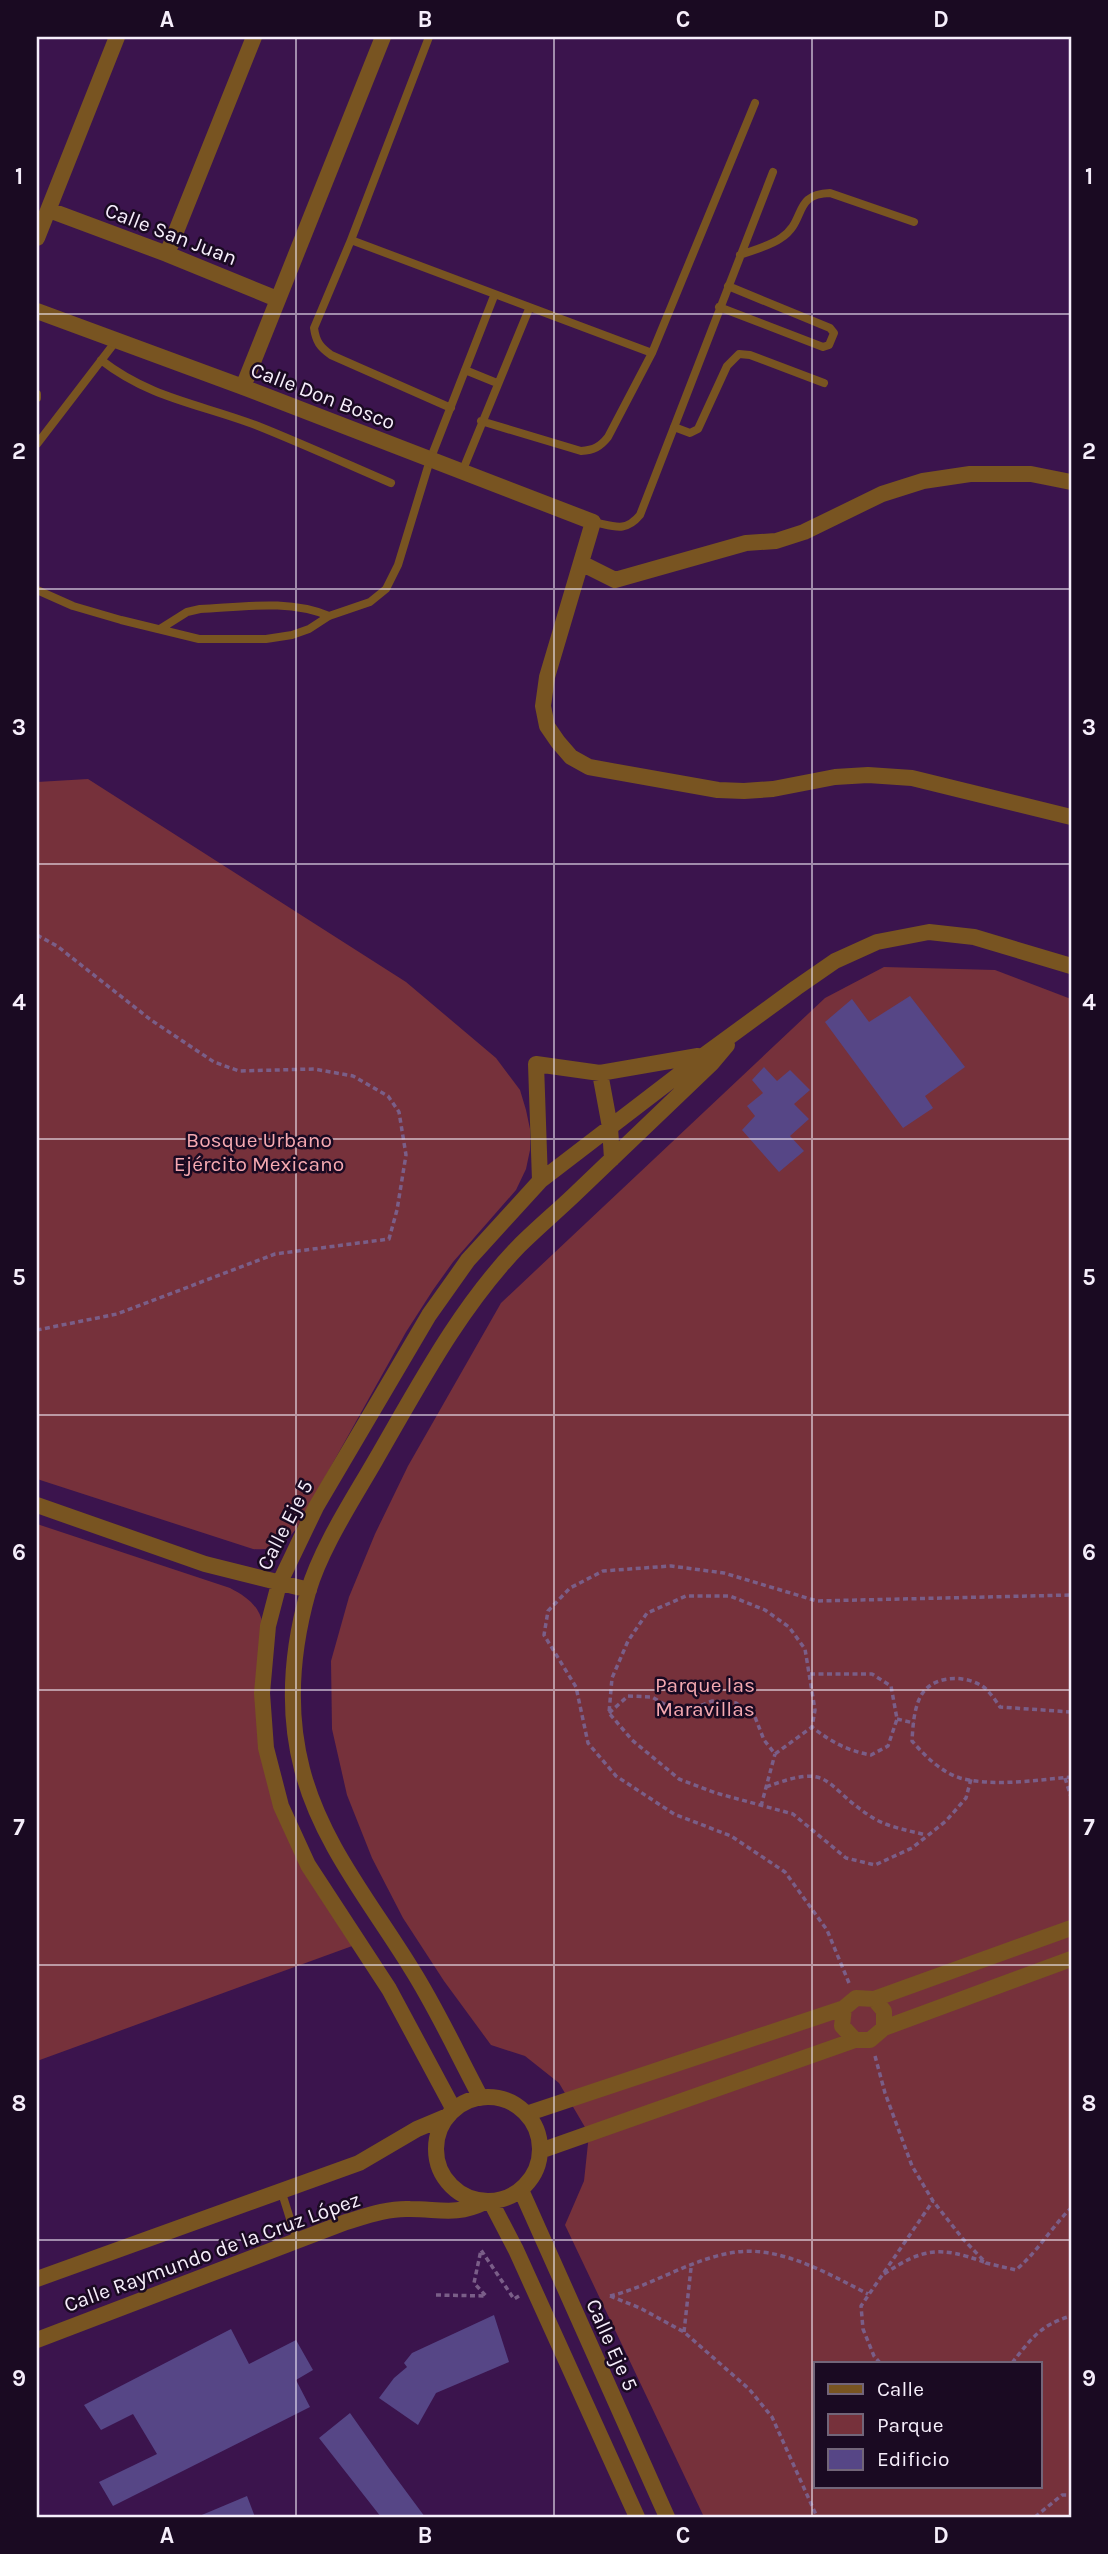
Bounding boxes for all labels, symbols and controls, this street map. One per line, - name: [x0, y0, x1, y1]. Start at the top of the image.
- text: A: [160, 6, 174, 33]
- text: B: [418, 6, 432, 33]
- text: C: [676, 6, 690, 33]
- text: D: [933, 6, 949, 33]
- text: 1: [15, 163, 23, 190]
- text: 1: [1085, 163, 1093, 190]
- street label: Calle San Juan: [102, 198, 240, 270]
- street label: Calle Don Bosco: [247, 357, 399, 435]
- text: 2: [12, 438, 26, 465]
- text: 2: [1082, 438, 1096, 465]
- text: 3: [12, 714, 26, 741]
- text: 3: [1082, 714, 1096, 741]
- text: 4: [12, 989, 26, 1016]
- text: 4: [1082, 989, 1096, 1016]
- park label: Bosque Urbano Ejército Mexicano: [174, 1128, 344, 1176]
- text: 5: [12, 1264, 26, 1291]
- text: 5: [1082, 1264, 1096, 1291]
- street label: Calle Eje 5: [252, 1476, 318, 1574]
- text: 6: [12, 1539, 26, 1566]
- text: 6: [1082, 1539, 1096, 1566]
- park label: Parque las Maravillas: [655, 1673, 755, 1721]
- text: 7: [13, 1814, 25, 1841]
- text: 7: [1083, 1814, 1095, 1841]
- text: 8: [12, 2090, 26, 2117]
- text: 8: [1082, 2090, 1096, 2117]
- street label: Calle Raymundo de la Cruz López: [61, 2187, 363, 2317]
- street label: Calle Eje 5: [581, 2295, 643, 2395]
- legend: [814, 2362, 1042, 2488]
- text: 9: [12, 2365, 26, 2392]
- text: 9: [1082, 2365, 1096, 2392]
- text: Calle: [877, 2377, 924, 2401]
- text: Parque: [877, 2413, 944, 2437]
- text: Edificio: [877, 2447, 950, 2471]
- text: A: [160, 2522, 174, 2549]
- text: B: [418, 2522, 432, 2549]
- text: C: [676, 2522, 690, 2549]
- text: D: [933, 2522, 949, 2549]

